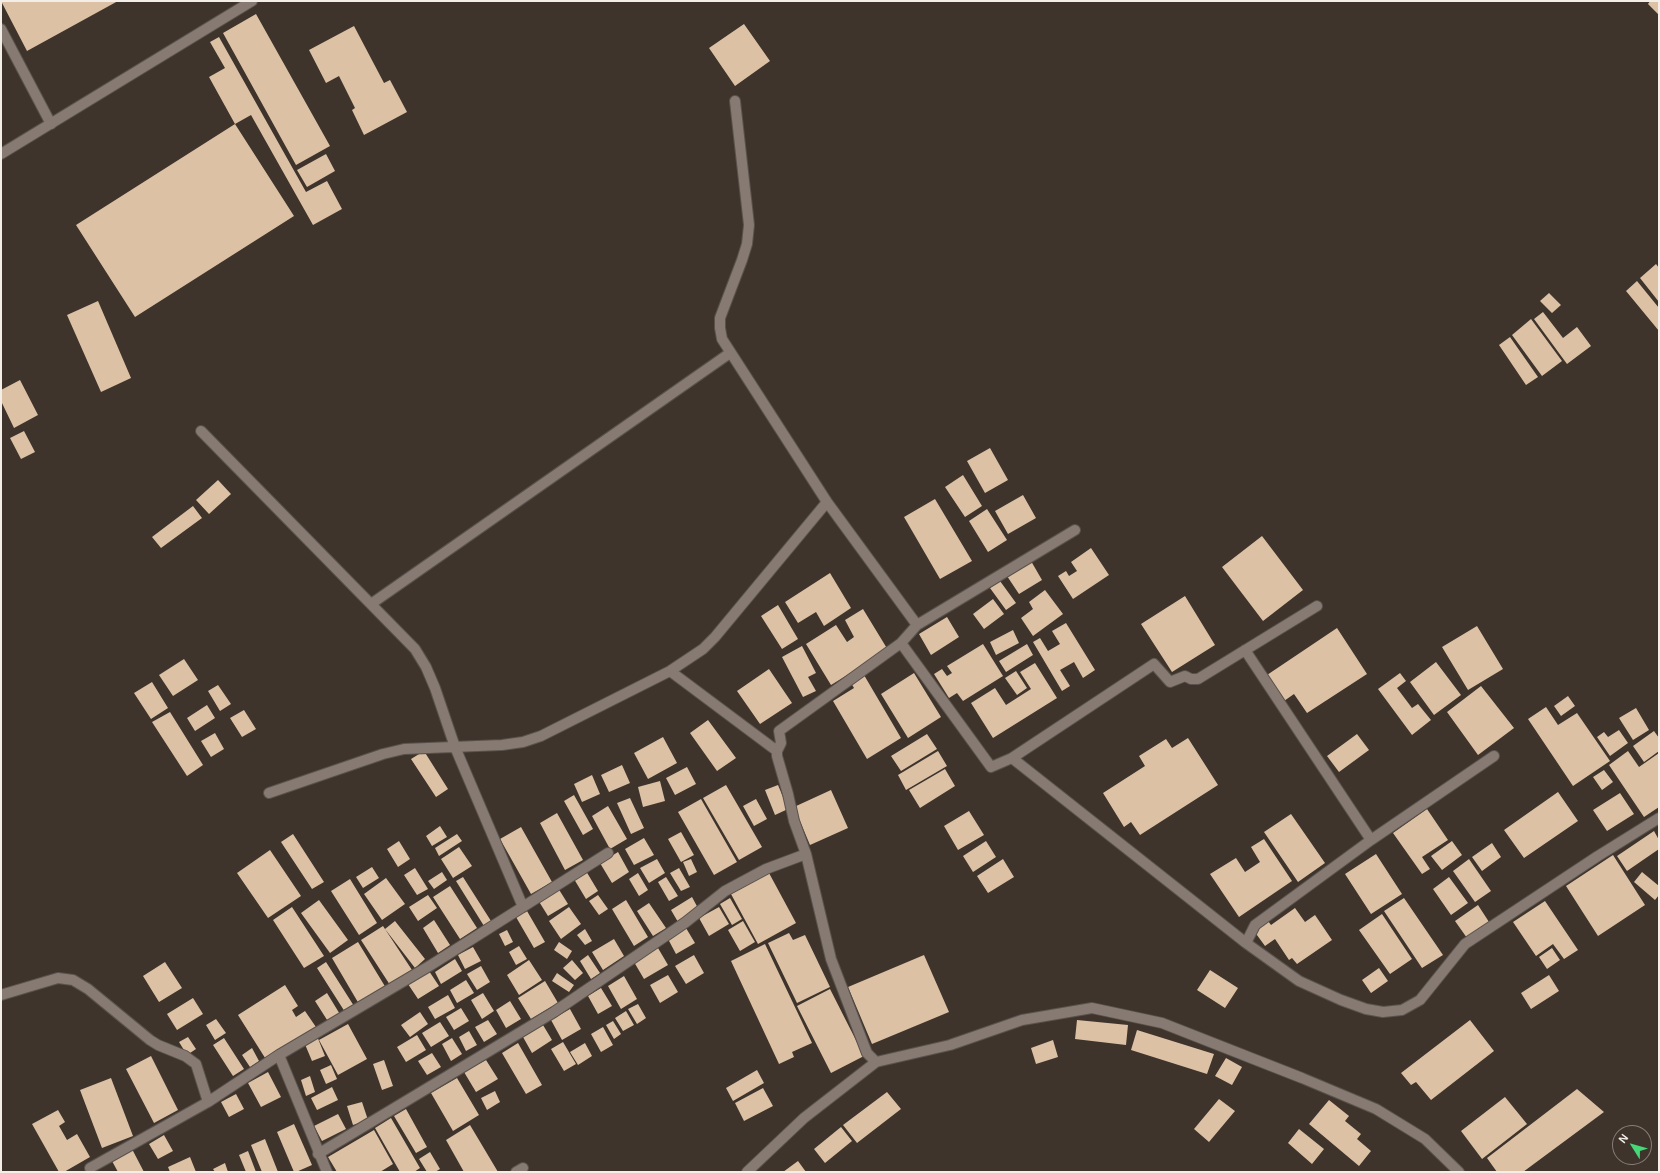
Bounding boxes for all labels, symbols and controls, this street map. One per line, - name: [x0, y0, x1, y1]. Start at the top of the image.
- north arrow: [1612, 1125, 1652, 1165]
- text: N: [1616, 1132, 1630, 1145]

